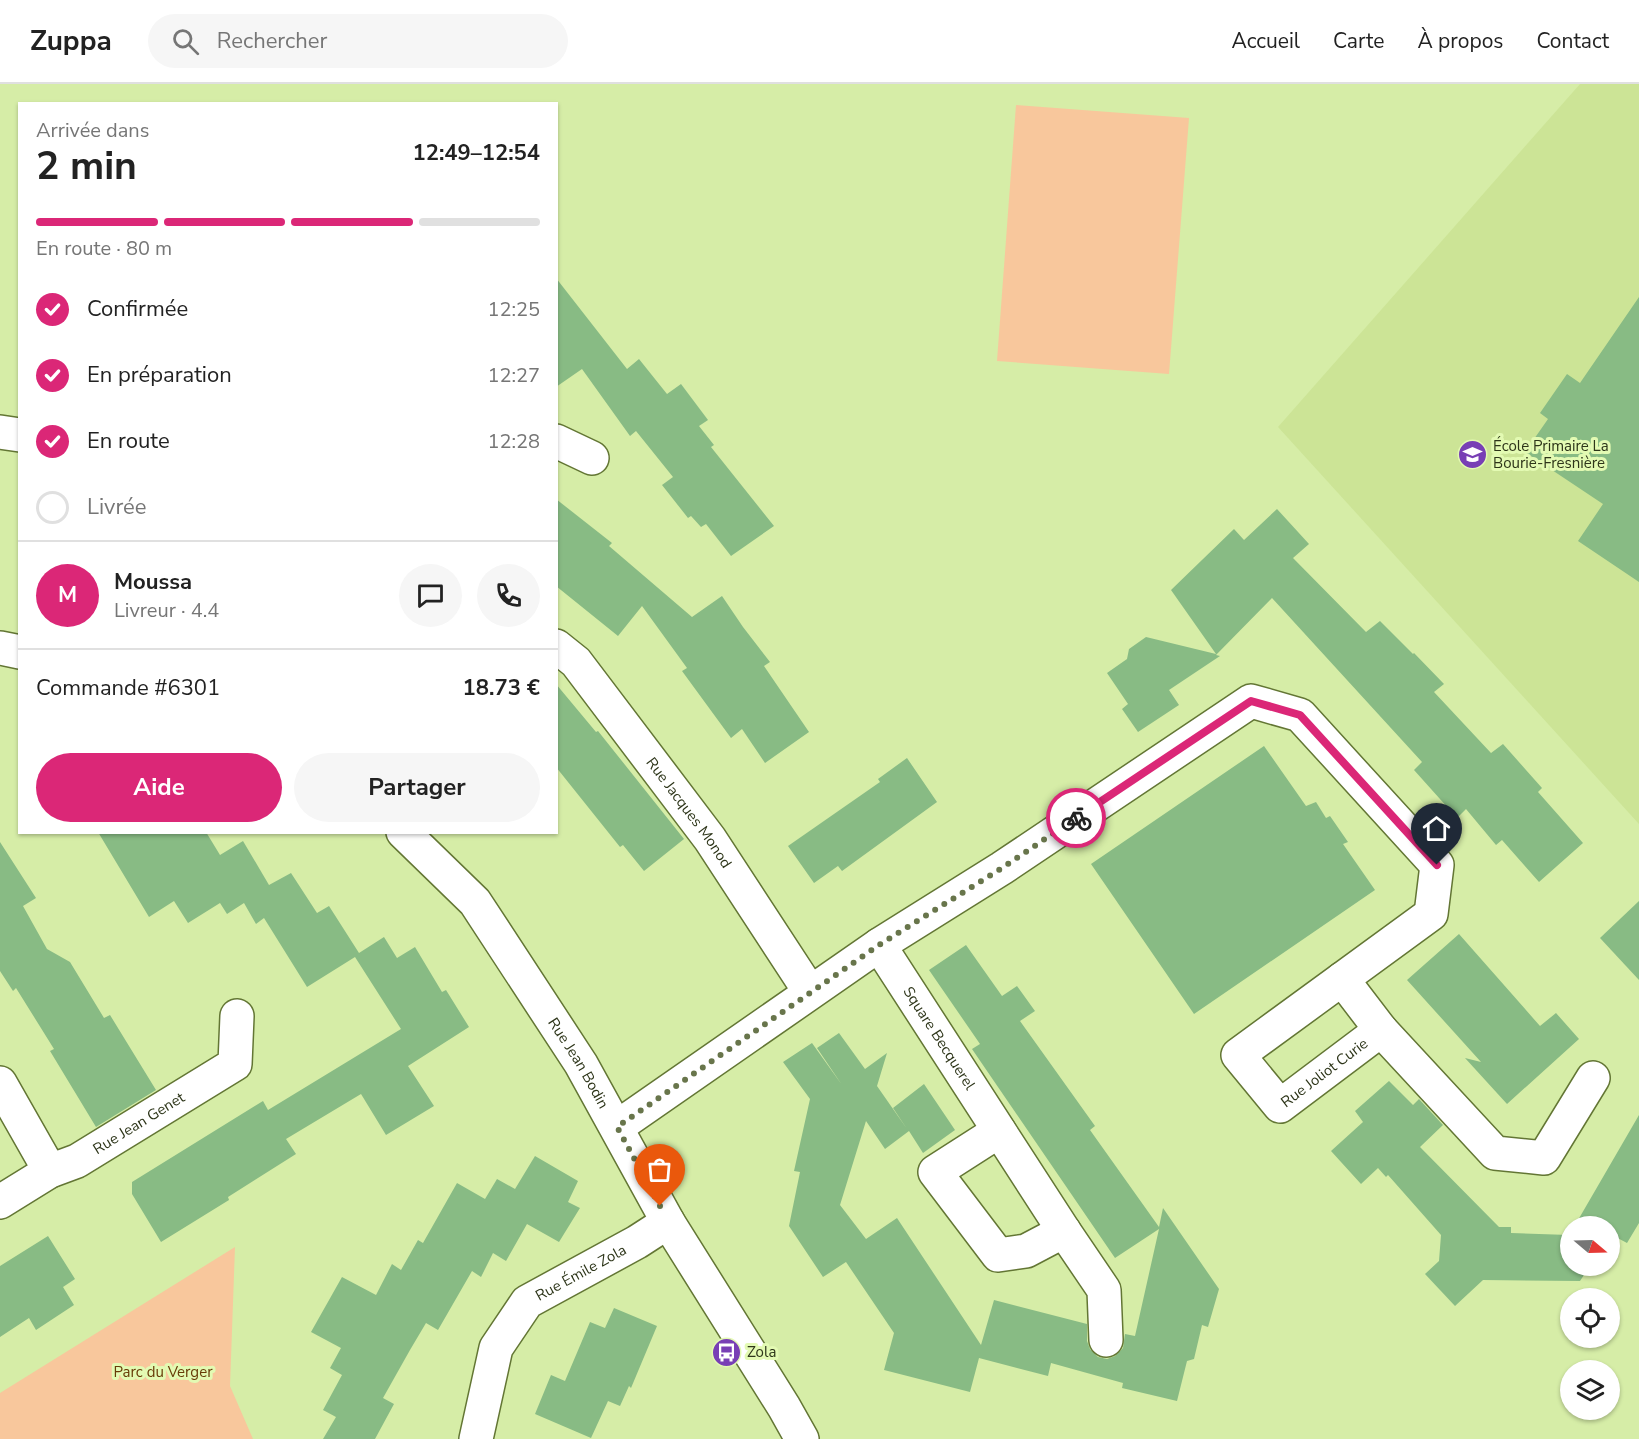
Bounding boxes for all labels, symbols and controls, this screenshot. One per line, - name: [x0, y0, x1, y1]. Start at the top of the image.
- search box: [148, 14, 568, 68]
- text: Zuppa: [30, 22, 112, 60]
- icon: search: [169, 25, 202, 58]
- text: Rechercher: [217, 26, 327, 56]
- text: Accueil: [1231, 27, 1300, 55]
- text: Carte: [1333, 27, 1384, 55]
- text: À propos: [1417, 27, 1503, 55]
- text: Contact: [1536, 27, 1609, 55]
- text: Arrivée dans: [36, 117, 149, 144]
- text: 12:49–12:54: [412, 138, 540, 168]
- text: 2 min: [36, 140, 137, 193]
- text: En route · 80 m: [36, 235, 172, 262]
- icon: check: [36, 293, 69, 326]
- text: Confirmée: [87, 294, 188, 324]
- text: 12:25: [487, 296, 540, 323]
- icon: check: [36, 359, 69, 392]
- text: En préparation: [87, 360, 232, 390]
- text: 12:27: [487, 362, 540, 389]
- icon: check: [36, 425, 69, 458]
- text: En route: [87, 426, 170, 456]
- text: 12:28: [487, 428, 540, 455]
- place label: École Primaire La Bourie-Fresnière: [1493, 436, 1609, 473]
- school or university icon: École Primaire La Bourie-Fresnière: [1456, 439, 1488, 471]
- text: Livrée: [87, 492, 147, 522]
- button: chat: [399, 564, 462, 627]
- button: phone: [477, 564, 540, 627]
- text: Moussa: [114, 567, 192, 597]
- text: M: [58, 580, 77, 610]
- text: Livreur · 4.4: [114, 597, 219, 624]
- text: Commande #6301: [36, 673, 220, 703]
- text: 18.73 €: [463, 673, 540, 703]
- button: Aide: [36, 753, 282, 822]
- button: Partager: [294, 753, 540, 822]
- street label: Rue Jacques Monod: [642, 753, 736, 872]
- courier: [1046, 788, 1106, 848]
- icon: bike: [1060, 802, 1093, 835]
- pin: [1411, 803, 1462, 865]
- icon: home: [1420, 812, 1453, 845]
- street label: Square Becquerel: [898, 983, 980, 1094]
- street label: Rue Jean Bodin: [543, 1014, 614, 1112]
- street label: Rue Joliot Curie: [1277, 1033, 1372, 1112]
- street label: Rue Jean Genet: [89, 1087, 189, 1159]
- pin: [634, 1144, 685, 1206]
- icon: bag: [643, 1153, 676, 1186]
- north arrow: [1560, 1216, 1620, 1276]
- map controls: [1560, 1216, 1620, 1420]
- street label: Rue Émile Zola: [532, 1240, 630, 1306]
- button: locate: [1560, 1288, 1620, 1348]
- bus stop icon: Zola: [710, 1336, 742, 1368]
- place label: Zola: [747, 1342, 776, 1362]
- button: layers: [1560, 1360, 1620, 1420]
- park label: Parc du Verger: [113, 1362, 213, 1382]

